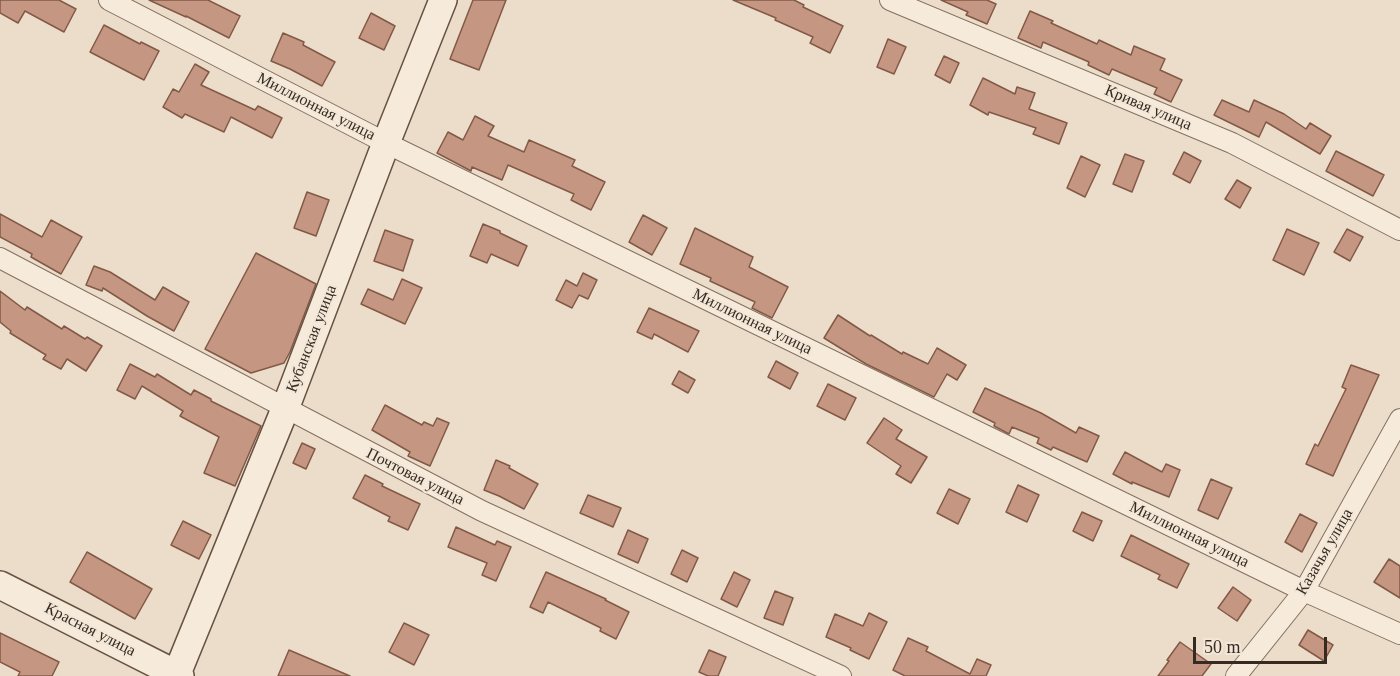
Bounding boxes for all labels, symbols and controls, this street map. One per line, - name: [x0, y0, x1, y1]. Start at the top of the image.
- street label: Миллионная улица: [254, 69, 378, 145]
- street label: Кривая улица: [1102, 81, 1194, 135]
- street label: Кубанская улица: [283, 283, 341, 395]
- street label: Миллионная улица: [689, 285, 815, 359]
- street label: Почтовая улица: [363, 444, 467, 510]
- street label: Миллионная улица: [1126, 498, 1252, 572]
- street label: Казачья улица: [1293, 505, 1357, 599]
- street label: Красная улица: [41, 599, 139, 661]
- scale bar: [1196, 625, 1330, 663]
- text: 50 m: [1204, 637, 1241, 657]

